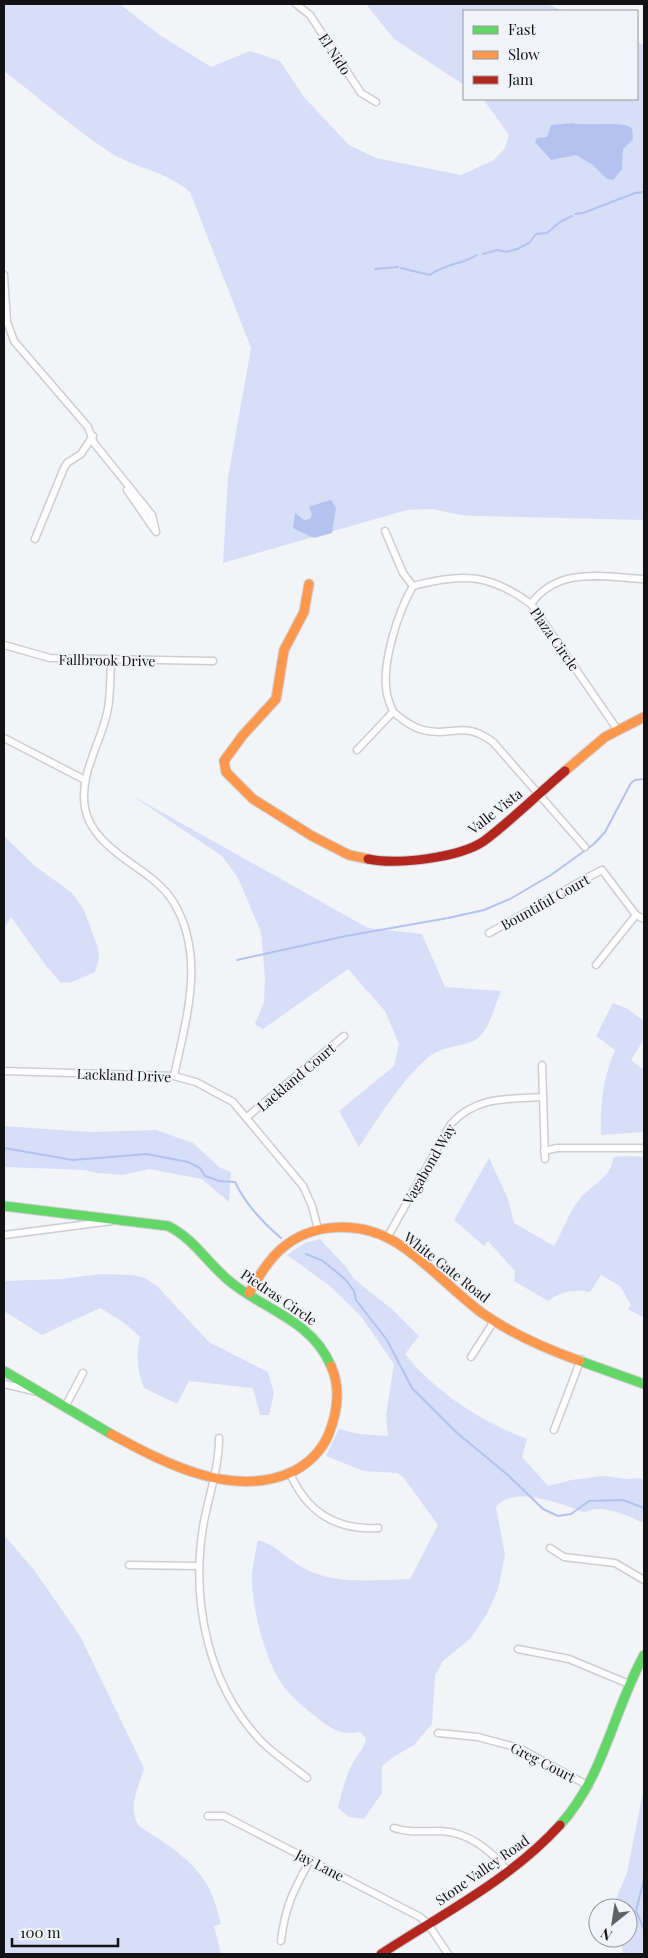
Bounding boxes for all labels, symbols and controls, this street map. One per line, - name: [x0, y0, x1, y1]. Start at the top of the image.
- legend: [463, 10, 638, 100]
- text: Fast: [508, 19, 537, 39]
- street label: El Nido: [315, 30, 356, 79]
- text: Slow: [508, 44, 540, 64]
- text: Jam: [507, 69, 534, 89]
- street label: Plaza Circle: [526, 603, 584, 675]
- street label: Fallbrook Drive: [58, 650, 156, 670]
- street label: Valle Vista: [463, 784, 526, 839]
- street label: Bountiful Court: [497, 869, 594, 934]
- street label: Lackland Court: [253, 1038, 340, 1115]
- street label: Lackland Drive: [76, 1064, 172, 1086]
- street label: Vagabond Way: [398, 1120, 460, 1209]
- street label: White Gate Road: [399, 1227, 494, 1307]
- street label: Piedras Circle: [237, 1265, 321, 1329]
- street label: Greg Court: [507, 1738, 580, 1787]
- street label: Stone Valley Road: [431, 1831, 533, 1909]
- street label: Jay Lane: [292, 1844, 347, 1885]
- north arrow: [588, 1898, 638, 1948]
- scale bar: [12, 1916, 119, 1948]
- text: 100 m: [20, 1922, 61, 1942]
- text: N: [597, 1924, 615, 1945]

